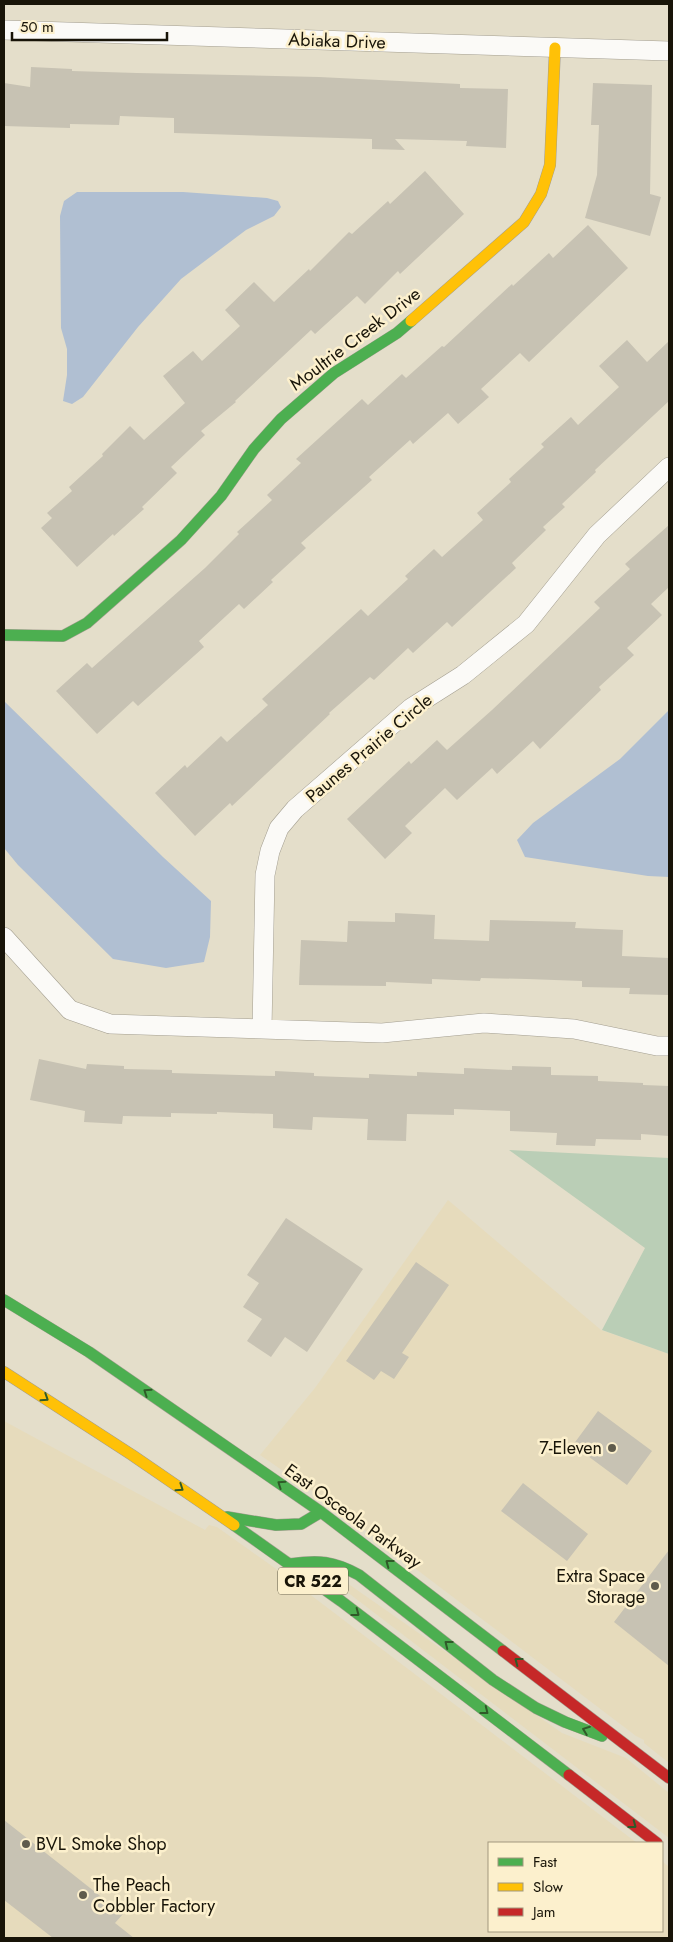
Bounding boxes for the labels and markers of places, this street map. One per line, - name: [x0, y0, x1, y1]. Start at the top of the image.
- place label: 7-Eleven: [539, 1435, 602, 1461]
- marker: 7-Eleven: [606, 1442, 618, 1454]
- place label: Extra Space Storage: [556, 1563, 645, 1610]
- marker: Extra Space Storage: [649, 1580, 661, 1592]
- place label: BVL Smoke Shop: [36, 1831, 167, 1857]
- marker: BVL Smoke Shop: [20, 1838, 32, 1850]
- place label: The Peach Cobbler Factory: [93, 1872, 215, 1919]
- marker: The Peach Cobbler Factory: [77, 1889, 89, 1901]

